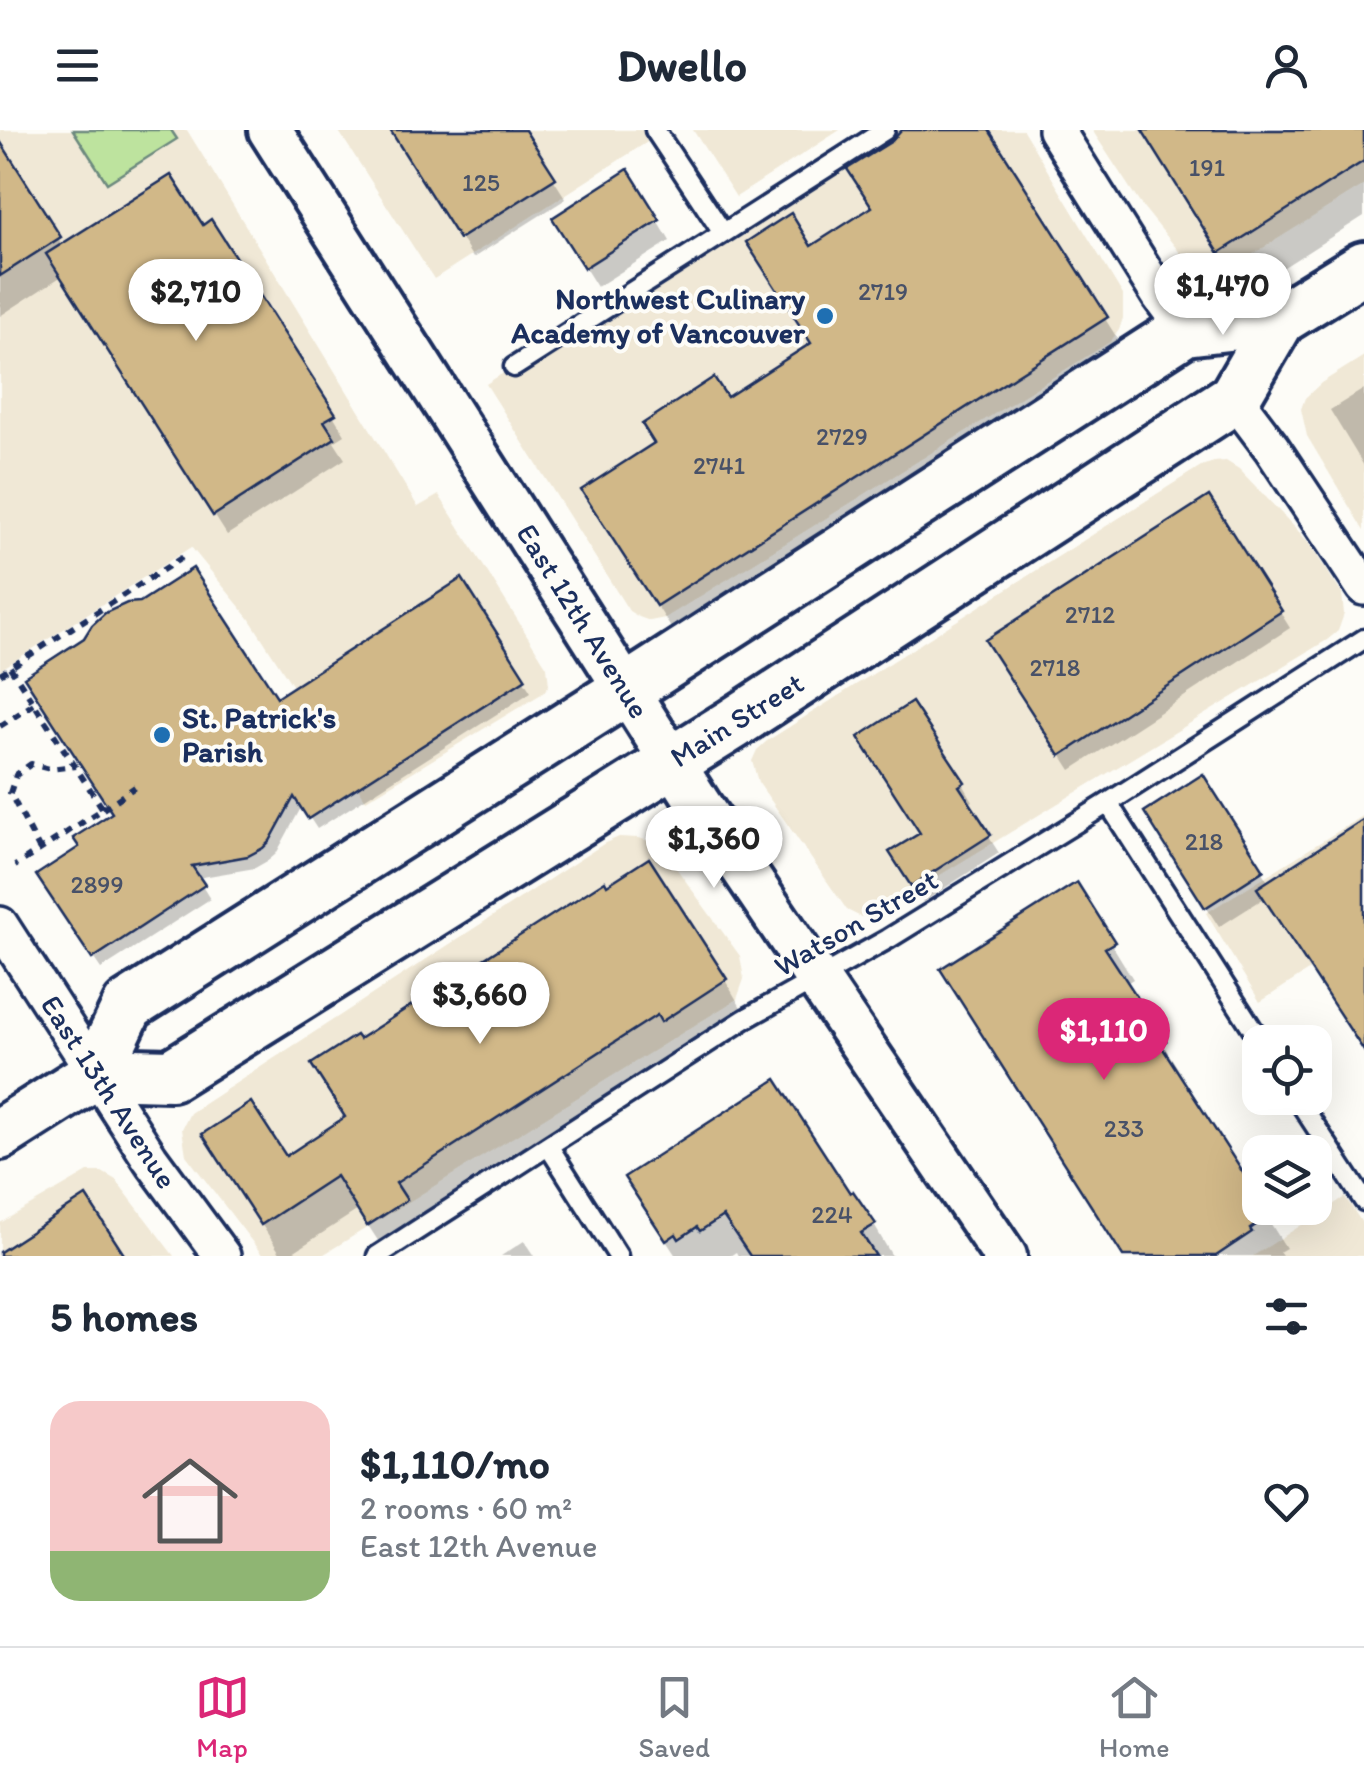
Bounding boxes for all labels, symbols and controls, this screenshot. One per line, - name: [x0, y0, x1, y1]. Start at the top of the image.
- icon: menu: [50, 38, 105, 93]
- text: Dwello: [617, 38, 747, 92]
- icon: person: [1259, 38, 1314, 93]
- house number: 191: [1189, 152, 1226, 182]
- house number: 125: [462, 167, 500, 197]
- pin: $1,470: [1142, 253, 1304, 338]
- pin: $2,710: [115, 259, 277, 344]
- text: $1,470: [1176, 266, 1270, 304]
- text: $2,710: [150, 272, 242, 310]
- house number: 2719: [858, 276, 908, 306]
- place label: Northwest Culinary Academy of Vancouver: [510, 280, 806, 351]
- marker: Northwest Culinary Academy of Vancouver: [814, 305, 836, 327]
- house number: 2729: [816, 421, 868, 451]
- house number: 2741: [693, 450, 745, 480]
- street label: East 12th Avenue: [509, 517, 658, 725]
- house number: 2712: [1065, 599, 1115, 629]
- house number: 2718: [1030, 652, 1080, 682]
- street label: Main Street: [663, 664, 810, 775]
- place label: St. Patrick's Parish: [182, 699, 336, 770]
- marker: St. Patrick's Parish: [151, 724, 173, 746]
- pin: $1,360: [633, 806, 795, 891]
- text: $1,360: [668, 819, 760, 857]
- house number: 218: [1185, 826, 1223, 856]
- street label: Watson Street: [767, 861, 944, 984]
- house number: 2899: [70, 869, 124, 899]
- pin: $3,660: [399, 962, 561, 1047]
- text: $3,660: [433, 975, 527, 1013]
- street label: East 13th Avenue: [33, 988, 186, 1195]
- pin: $1,110: [1023, 998, 1185, 1083]
- text: $1,110: [1060, 1011, 1148, 1049]
- map controls: [1242, 1025, 1332, 1225]
- button: locate: [1242, 1025, 1332, 1115]
- house number: 233: [1104, 1113, 1144, 1143]
- button: layers: [1242, 1135, 1332, 1225]
- house number: 224: [811, 1199, 853, 1229]
- icon: filters: [1259, 1289, 1314, 1344]
- text: 5 homes: [50, 1291, 198, 1342]
- text: $1,110/mo: [360, 1438, 550, 1489]
- icon: home: [130, 1441, 250, 1561]
- icon: heart: [1259, 1474, 1314, 1529]
- text: 2 rooms · 60 m²: [360, 1489, 572, 1527]
- text: East 12th Avenue: [360, 1527, 597, 1565]
- tab: Map: [195, 1670, 250, 1764]
- tab: Saved: [639, 1670, 710, 1764]
- tab: Home: [1099, 1670, 1170, 1764]

